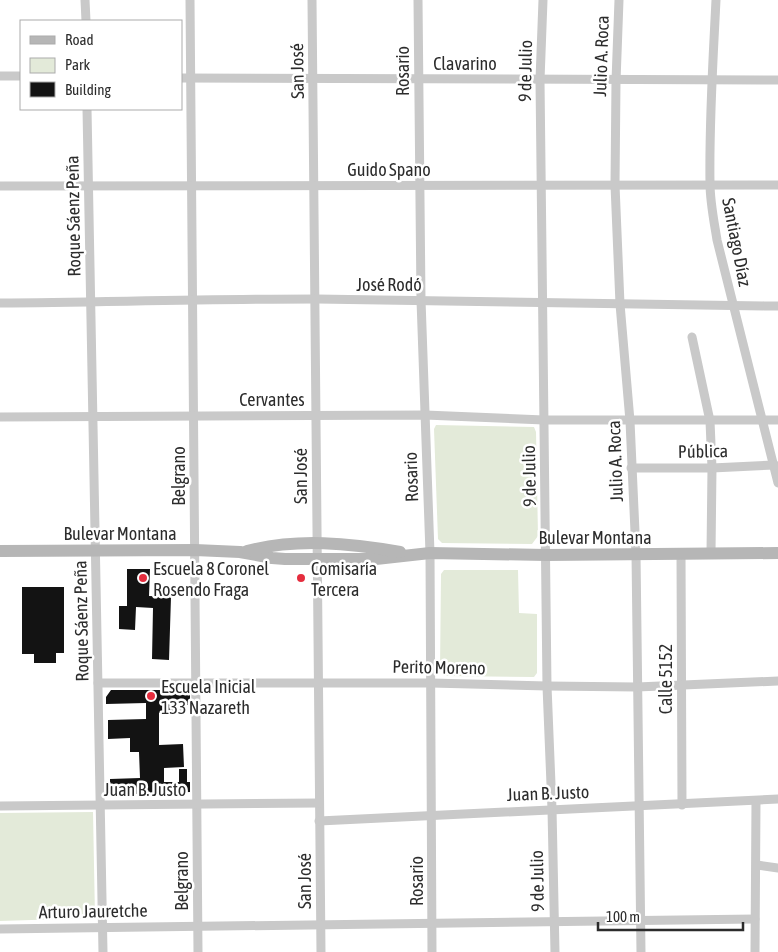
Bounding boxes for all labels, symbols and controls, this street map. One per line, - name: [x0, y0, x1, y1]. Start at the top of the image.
- street label: Julio A. Roca: [589, 15, 613, 97]
- legend: [20, 20, 182, 110]
- text: Road: [65, 31, 94, 48]
- street label: 9 de Julio: [514, 40, 536, 102]
- street label: San José: [286, 43, 308, 99]
- street label: Rosario: [392, 46, 413, 96]
- street label: Clavarino: [433, 53, 497, 74]
- text: Park: [65, 56, 90, 73]
- text: Building: [65, 81, 111, 98]
- street label: Roque Sáenz Peña: [61, 155, 85, 277]
- street label: Guido Spano: [347, 159, 431, 180]
- street label: Santiago Díaz: [718, 196, 756, 289]
- street label: José Rodó: [356, 274, 422, 295]
- street label: Cervantes: [239, 389, 305, 410]
- street label: Julio A. Roca: [603, 420, 627, 502]
- street label: Pública: [678, 440, 728, 462]
- street label: 9 de Julio: [518, 445, 540, 507]
- street label: Belgrano: [168, 446, 189, 506]
- street label: San José: [290, 448, 311, 504]
- street label: Rosario: [400, 452, 422, 502]
- street label: Bulevar Montana: [63, 523, 177, 544]
- street label: Bulevar Montana: [538, 527, 652, 548]
- place label: Escuela 8 Coronel Rosendo Fraga: [153, 558, 269, 600]
- place label: Comisaría Tercera: [311, 558, 377, 600]
- street label: Roque Sáenz Peña: [69, 560, 93, 682]
- marker: Escuela 8 Coronel Rosendo Fraga: [137, 572, 149, 584]
- marker: Comisaría Tercera: [295, 572, 307, 584]
- street label: Calle 5152: [655, 644, 676, 714]
- street label: Perito Moreno: [392, 656, 486, 678]
- place label: Escuela Inicial 133 Nazareth: [161, 676, 256, 718]
- marker: Escuela Inicial 133 Nazareth: [145, 690, 157, 702]
- street label: Juan B. Justo: [104, 779, 186, 800]
- street label: Juan B. Justo: [506, 781, 590, 805]
- street label: 9 de Julio: [526, 850, 548, 912]
- street label: Belgrano: [171, 851, 192, 911]
- street label: San José: [294, 853, 315, 909]
- street label: Rosario: [406, 856, 427, 906]
- street label: Arturo Jauretche: [38, 900, 148, 922]
- scale bar: [598, 900, 743, 932]
- text: 100 m: [606, 908, 640, 925]

